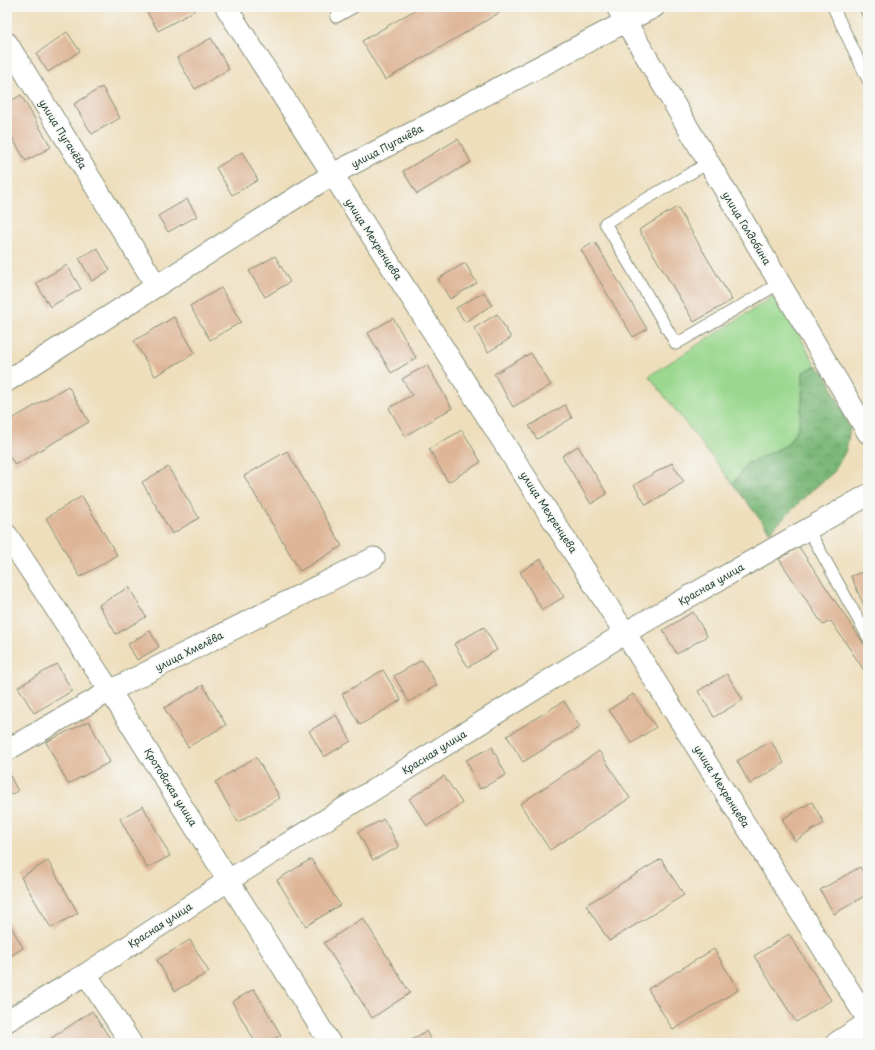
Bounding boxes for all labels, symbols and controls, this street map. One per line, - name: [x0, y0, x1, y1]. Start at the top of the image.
- street label: улица Пугачёва: [35, 96, 91, 173]
- street label: улица Пугачёва: [348, 120, 427, 172]
- street label: улица Голдобина: [720, 188, 776, 268]
- street label: улица Мехренцева: [342, 195, 407, 283]
- street label: улица Мехренцева: [517, 468, 582, 556]
- street label: Красная улица: [675, 558, 747, 608]
- street label: улица Хмелёва: [152, 627, 226, 674]
- street label: Красная улица: [399, 725, 469, 777]
- street label: улица Мехренцева: [691, 742, 754, 831]
- street label: Кротовская улица: [141, 745, 202, 829]
- street label: Красная улица: [125, 898, 195, 951]

